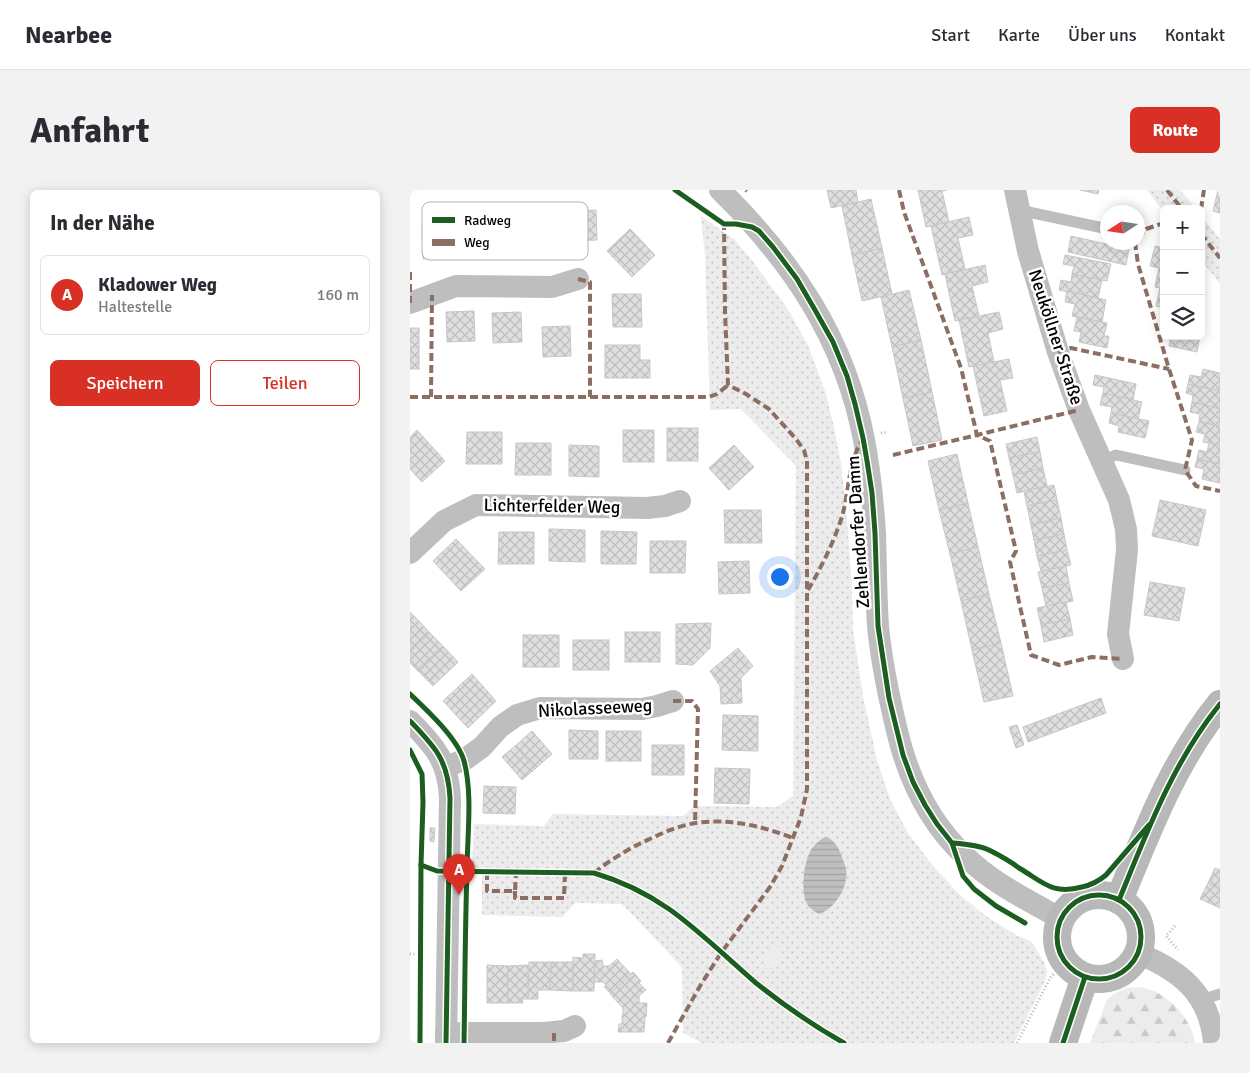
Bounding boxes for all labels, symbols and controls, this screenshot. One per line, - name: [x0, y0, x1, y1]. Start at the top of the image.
- text: Nearbee: [25, 20, 112, 50]
- text: Start: [931, 24, 970, 46]
- text: Karte: [998, 24, 1040, 46]
- text: Über uns: [1068, 24, 1137, 46]
- text: Kontakt: [1165, 24, 1225, 46]
- button: Route: [1130, 107, 1220, 153]
- text: Anfahrt: [30, 109, 149, 152]
- legend: [422, 202, 588, 260]
- north arrow: [1100, 205, 1145, 250]
- map controls: [1160, 205, 1205, 340]
- button: +: [1160, 205, 1205, 250]
- text: In der Nähe: [50, 210, 155, 236]
- text: Radweg: [464, 212, 511, 229]
- text: Weg: [464, 234, 490, 251]
- button: −: [1160, 250, 1205, 295]
- street label: Neuköllner Straße: [1024, 266, 1088, 408]
- text: Kladower Weg: [98, 273, 217, 297]
- text: A: [62, 285, 72, 305]
- text: 160 m: [317, 285, 359, 305]
- button: layers: [1160, 295, 1205, 340]
- text: Haltestelle: [98, 297, 172, 317]
- button: Speichern: [50, 360, 200, 406]
- button: Teilen: [210, 360, 360, 406]
- street label: Zehlendorfer Damm: [842, 455, 874, 609]
- street label: Lichterfelder Weg: [483, 494, 621, 518]
- your location: [767, 564, 793, 590]
- street label: Nikolasseeweg: [537, 694, 653, 722]
- pin: A: [443, 854, 475, 895]

